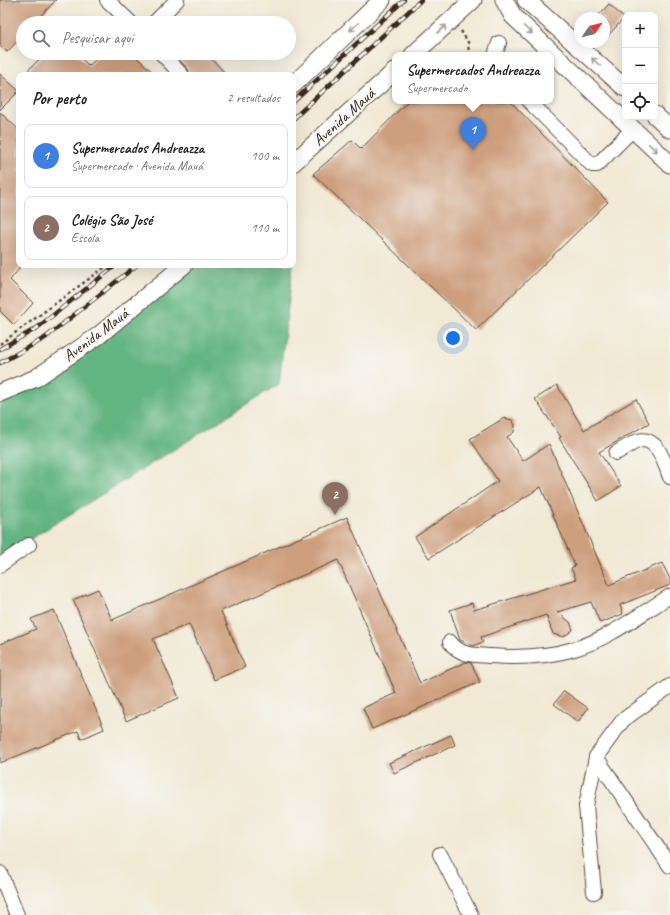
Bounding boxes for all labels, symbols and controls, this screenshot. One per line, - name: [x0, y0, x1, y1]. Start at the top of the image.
- north arrow: [574, 12, 610, 48]
- map controls: [622, 12, 658, 120]
- button: +: [622, 12, 658, 48]
- search box: [16, 16, 296, 60]
- one-way arrow: [349, 22, 359, 32]
- one-way arrow: [437, 24, 447, 34]
- one-way arrow: [523, 25, 533, 35]
- icon: search: [30, 27, 52, 49]
- text: Pesquisar aqui: [62, 29, 133, 48]
- button: −: [622, 48, 658, 84]
- popup: [392, 52, 554, 104]
- one-way arrow: [591, 58, 601, 67]
- text: Supermercados Andreazza: [406, 61, 540, 80]
- text: Supermercado: [406, 80, 467, 96]
- street label: Avenida Mauá: [309, 83, 381, 150]
- button: locate: [622, 84, 658, 120]
- text: Por perto: [32, 88, 86, 109]
- text: 2 resultados: [227, 90, 280, 106]
- pin: 1: [460, 117, 486, 150]
- text: Supermercados Andreazza: [71, 139, 204, 158]
- one-way arrow: [648, 143, 658, 153]
- text: 1: [43, 148, 49, 164]
- text: 100 m: [251, 148, 279, 164]
- text: Supermercado · Avenida Mauá: [71, 158, 203, 174]
- text: Colégio São José: [71, 211, 152, 230]
- text: 2: [43, 220, 49, 236]
- text: 110 m: [251, 220, 279, 236]
- text: Escola: [71, 230, 99, 246]
- street label: Avenida Mauá: [59, 303, 134, 366]
- your location: [443, 328, 463, 348]
- pin: 2: [322, 482, 348, 515]

